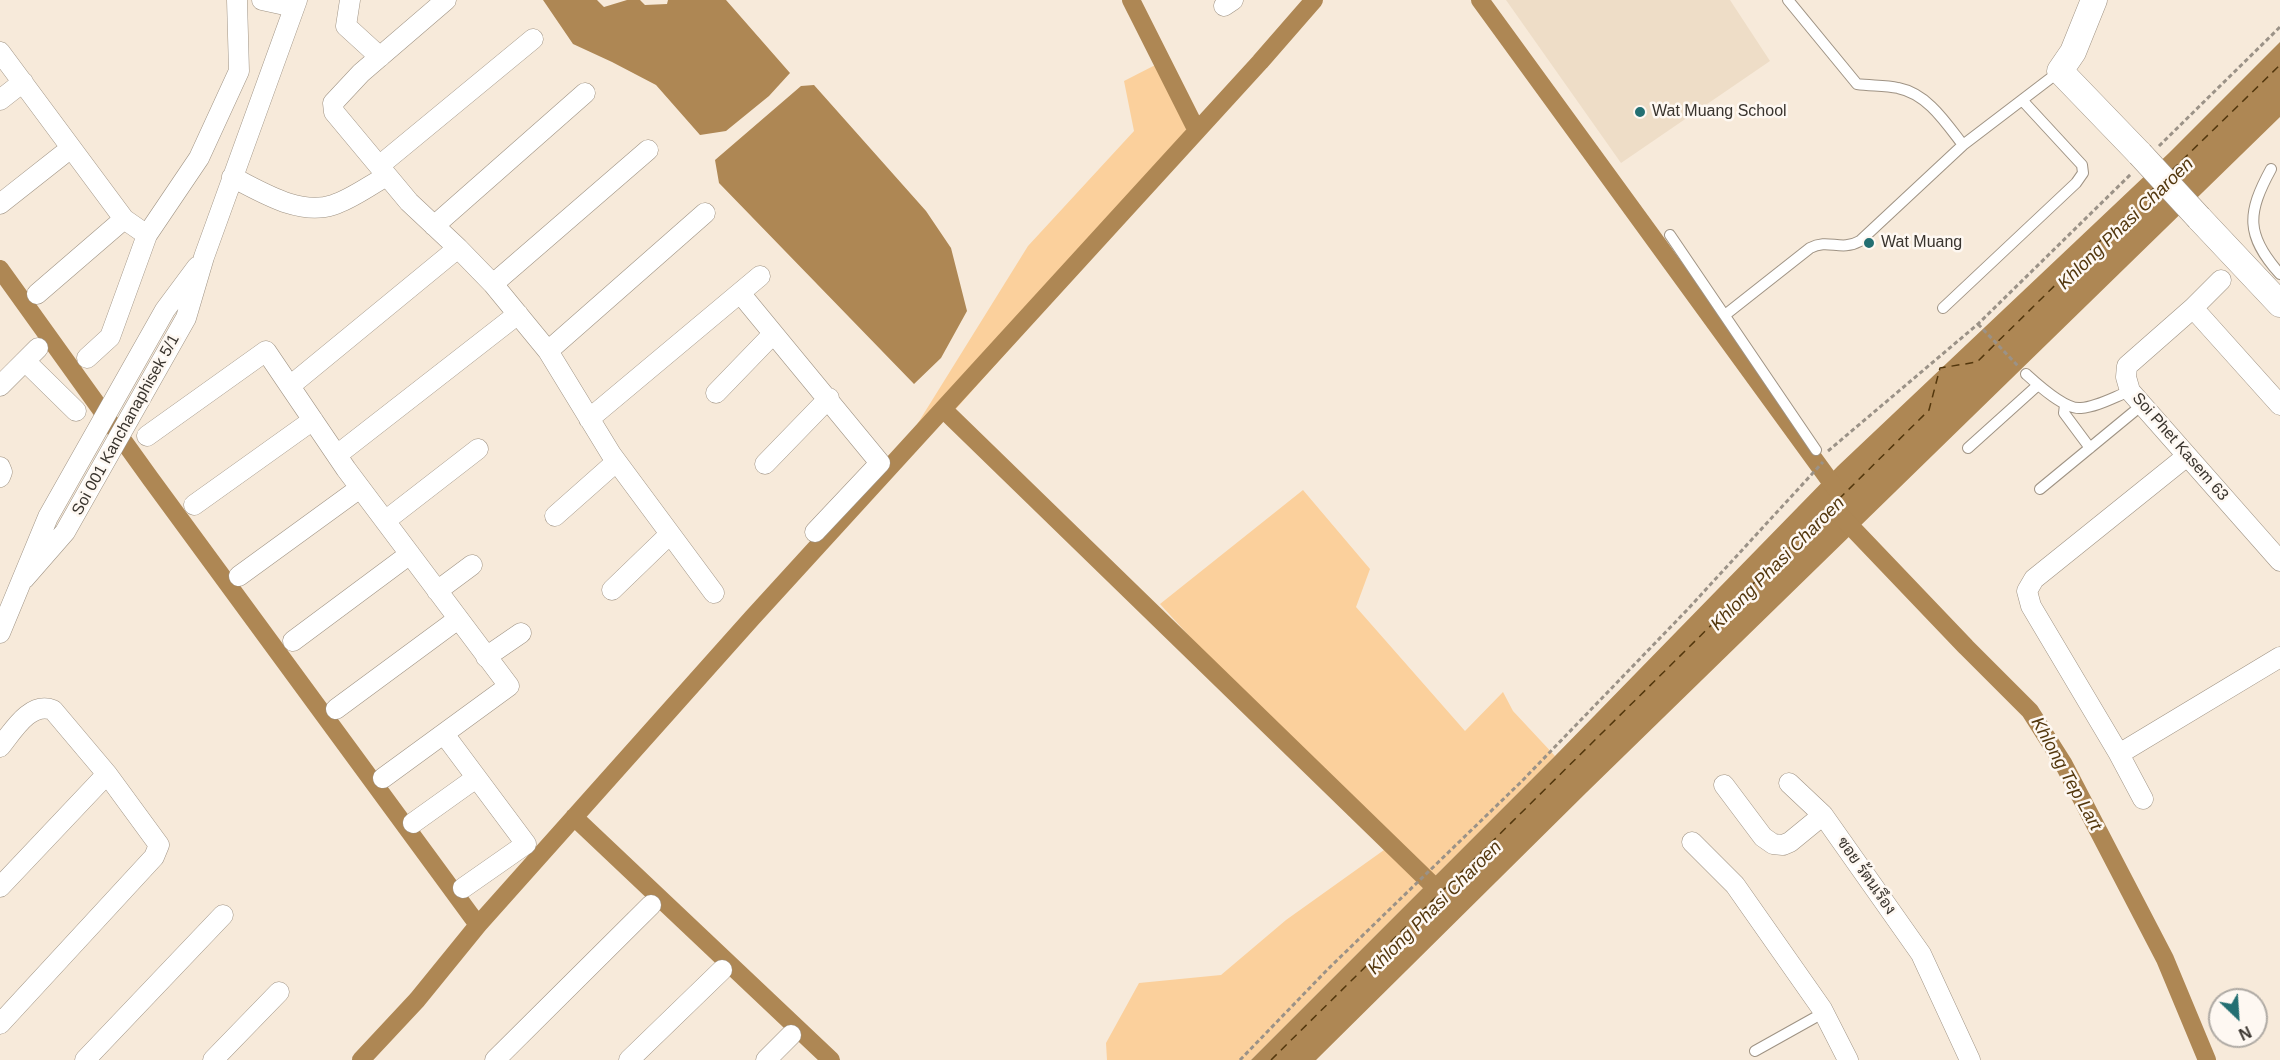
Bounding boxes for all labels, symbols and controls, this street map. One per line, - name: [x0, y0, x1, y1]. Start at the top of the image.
- place label: Wat Muang School: [1652, 102, 1787, 122]
- marker: Wat Muang School: [1633, 105, 1647, 119]
- water label: Khlong Phasi Charoen: [2054, 154, 2198, 294]
- place label: Wat Muang: [1881, 233, 1962, 253]
- marker: Wat Muang: [1862, 236, 1876, 250]
- street label: Soi 001 Kanchanaphisek 5/1: [68, 331, 184, 519]
- street label: Soi Phet Kasem 63: [2128, 389, 2232, 505]
- water label: Khlong Phasi Charoen: [1707, 493, 1849, 635]
- water label: Khlong Tep Lart: [2026, 713, 2106, 835]
- street label: ซอย ร้ตนเรึอง: [1832, 834, 1900, 918]
- water label: Khlong Phasi Charoen: [1364, 837, 1506, 979]
- north arrow: [2208, 988, 2268, 1048]
- text: N: [2236, 1023, 2254, 1043]

